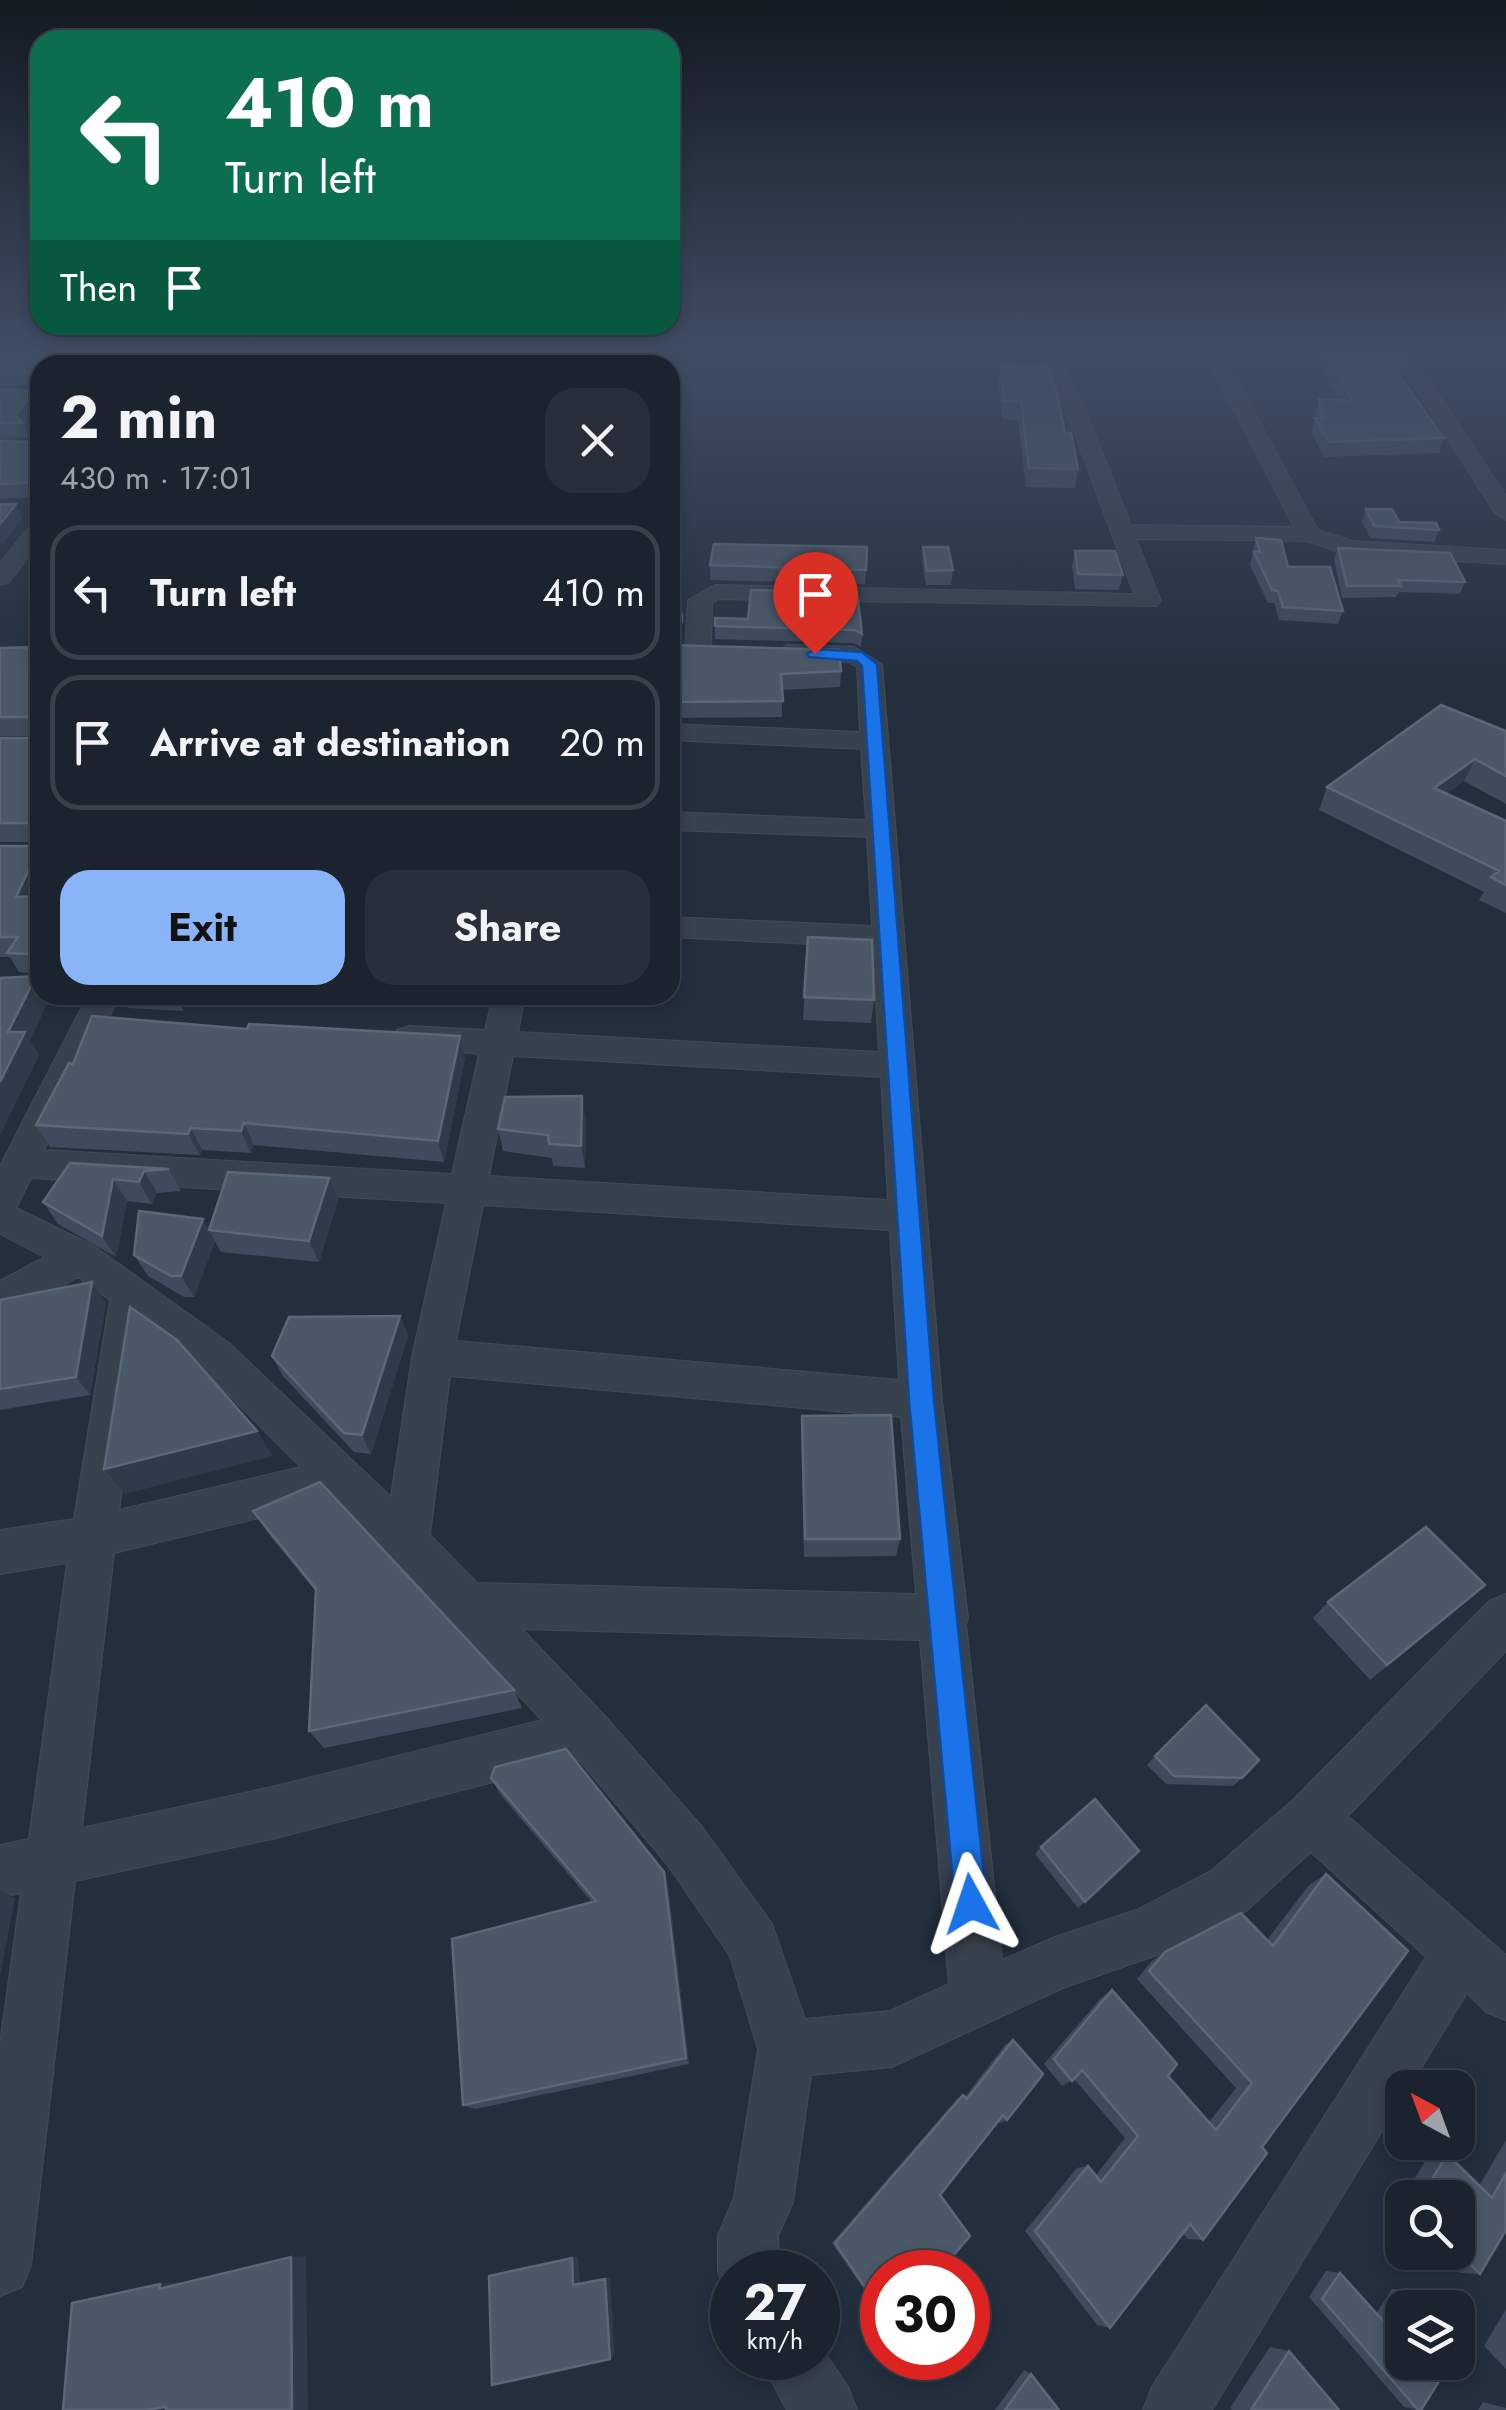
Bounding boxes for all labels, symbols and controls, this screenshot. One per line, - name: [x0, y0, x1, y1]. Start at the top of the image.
- text: 410 m: [225, 52, 434, 153]
- icon: left: [60, 70, 190, 200]
- text: Turn left: [225, 145, 376, 210]
- text: Then: [60, 260, 137, 315]
- icon: arrive: [157, 260, 212, 315]
- text: 2 min: [60, 374, 218, 461]
- button: close: [545, 388, 650, 493]
- text: 430 m · 17:01: [60, 455, 253, 501]
- pin: [773, 552, 858, 655]
- icon: left: [65, 565, 120, 620]
- text: Turn left: [150, 565, 296, 620]
- text: 410 m: [542, 565, 645, 620]
- icon: arrive: [788, 567, 843, 622]
- icon: arrive: [65, 715, 120, 770]
- text: Arrive at destination: [150, 715, 511, 770]
- text: 20 m: [560, 715, 645, 770]
- button: Exit: [60, 870, 345, 985]
- button: Share: [365, 870, 650, 985]
- position arrow: [919, 1852, 1023, 1956]
- north arrow: [1385, 2070, 1475, 2160]
- map controls: [1385, 2070, 1475, 2380]
- button: search: [1385, 2180, 1475, 2270]
- speed limit sign: 30: [860, 2250, 990, 2380]
- text: 27: [744, 2266, 806, 2339]
- button: layers: [1385, 2290, 1475, 2380]
- text: km/h: [747, 2322, 803, 2358]

